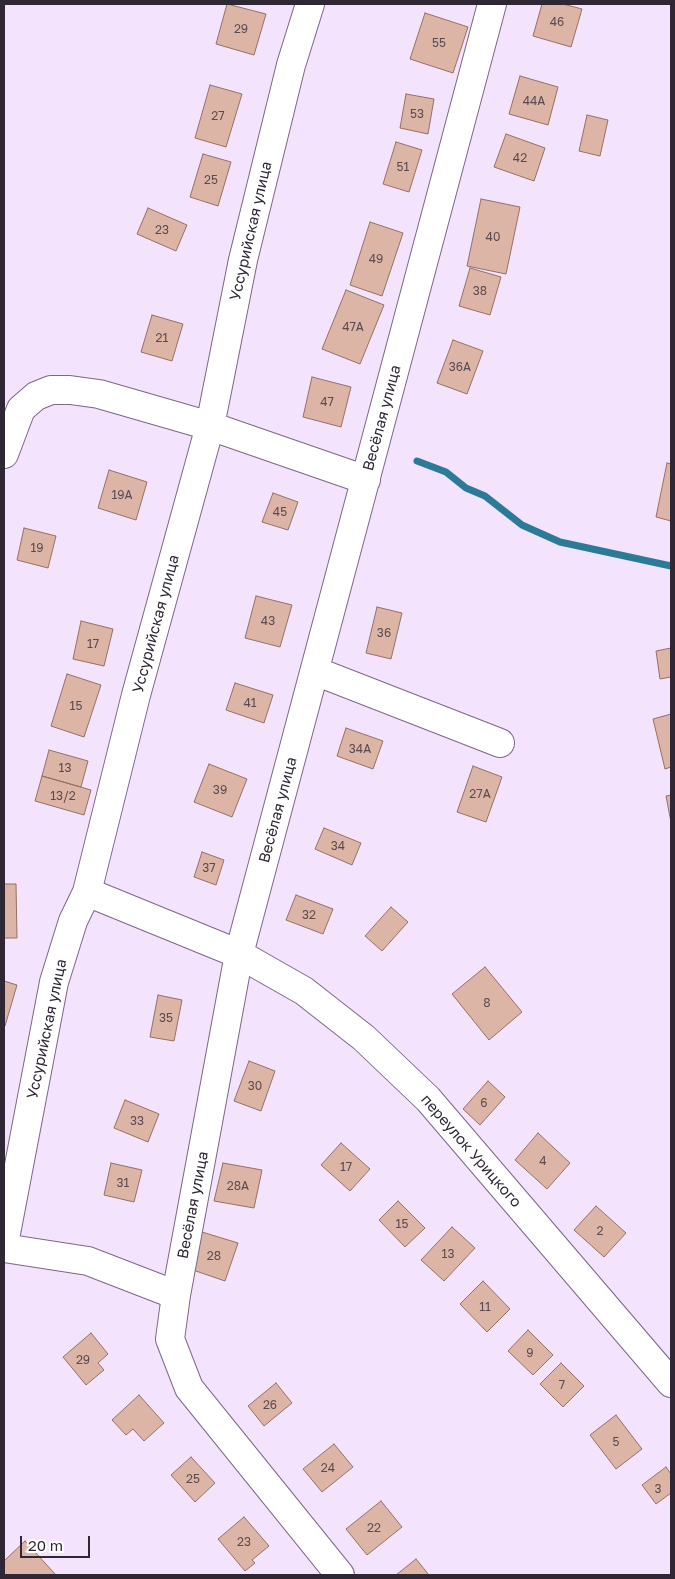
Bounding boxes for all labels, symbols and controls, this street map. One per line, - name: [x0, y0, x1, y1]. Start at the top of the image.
- house number: 46: [550, 15, 564, 29]
- house number: 29: [234, 22, 248, 36]
- house number: 55: [432, 36, 446, 50]
- house number: 44А: [523, 94, 545, 108]
- house number: 53: [410, 107, 424, 121]
- house number: 27: [211, 109, 225, 123]
- house number: 42: [513, 151, 527, 165]
- street label: Уссурийская улица: [226, 160, 276, 302]
- house number: 51: [397, 160, 409, 174]
- house number: 25: [204, 173, 218, 187]
- house number: 23: [155, 223, 169, 237]
- house number: 40: [486, 230, 500, 244]
- house number: 49: [369, 252, 383, 266]
- house number: 38: [473, 284, 487, 298]
- house number: 47А: [342, 320, 364, 334]
- house number: 21: [156, 331, 168, 345]
- house number: 36А: [449, 360, 471, 374]
- street label: Весёлая улица: [359, 363, 405, 473]
- house number: 47: [320, 395, 334, 409]
- house number: 19А: [111, 488, 133, 502]
- house number: 45: [273, 505, 287, 519]
- house number: 19: [30, 541, 44, 555]
- street label: Уссурийская улица: [129, 553, 183, 695]
- house number: 43: [261, 614, 275, 628]
- house number: 36: [377, 626, 391, 640]
- house number: 17: [87, 637, 99, 651]
- house number: 41: [243, 696, 257, 710]
- house number: 15: [70, 699, 82, 713]
- house number: 34А: [349, 742, 371, 756]
- street label: Весёлая улица: [255, 755, 301, 865]
- house number: 13: [59, 761, 71, 775]
- house number: 39: [213, 783, 227, 797]
- house number: 27А: [469, 787, 491, 801]
- house number: 13/2: [50, 789, 76, 803]
- house number: 34: [331, 839, 345, 853]
- house number: 37: [202, 861, 216, 875]
- house number: 32: [302, 908, 316, 922]
- street label: Уссурийская улица: [23, 957, 71, 1101]
- house number: 8: [483, 996, 491, 1010]
- house number: 35: [159, 1011, 173, 1025]
- house number: 30: [248, 1079, 262, 1093]
- street label: переулок Урицкого: [417, 1091, 525, 1211]
- house number: 6: [480, 1096, 488, 1110]
- house number: 33: [130, 1114, 144, 1128]
- street label: Весёлая улица: [174, 1150, 212, 1260]
- house number: 4: [539, 1154, 547, 1168]
- house number: 17: [340, 1160, 352, 1174]
- house number: 31: [117, 1176, 129, 1190]
- house number: 28А: [227, 1179, 249, 1193]
- house number: 15: [396, 1217, 408, 1231]
- house number: 2: [597, 1224, 603, 1238]
- house number: 13: [442, 1247, 454, 1261]
- house number: 28: [207, 1249, 221, 1263]
- house number: 11: [479, 1300, 491, 1314]
- house number: 9: [526, 1346, 534, 1360]
- house number: 29: [76, 1353, 90, 1367]
- house number: 7: [559, 1378, 565, 1392]
- house number: 26: [263, 1398, 277, 1412]
- house number: 5: [613, 1435, 619, 1449]
- house number: 24: [321, 1461, 335, 1475]
- house number: 25: [186, 1472, 200, 1486]
- house number: 3: [654, 1482, 662, 1496]
- house number: 22: [367, 1521, 381, 1535]
- scale bar: [22, 1526, 92, 1558]
- house number: 23: [237, 1535, 251, 1549]
- text: 20 m: [28, 1536, 63, 1554]

